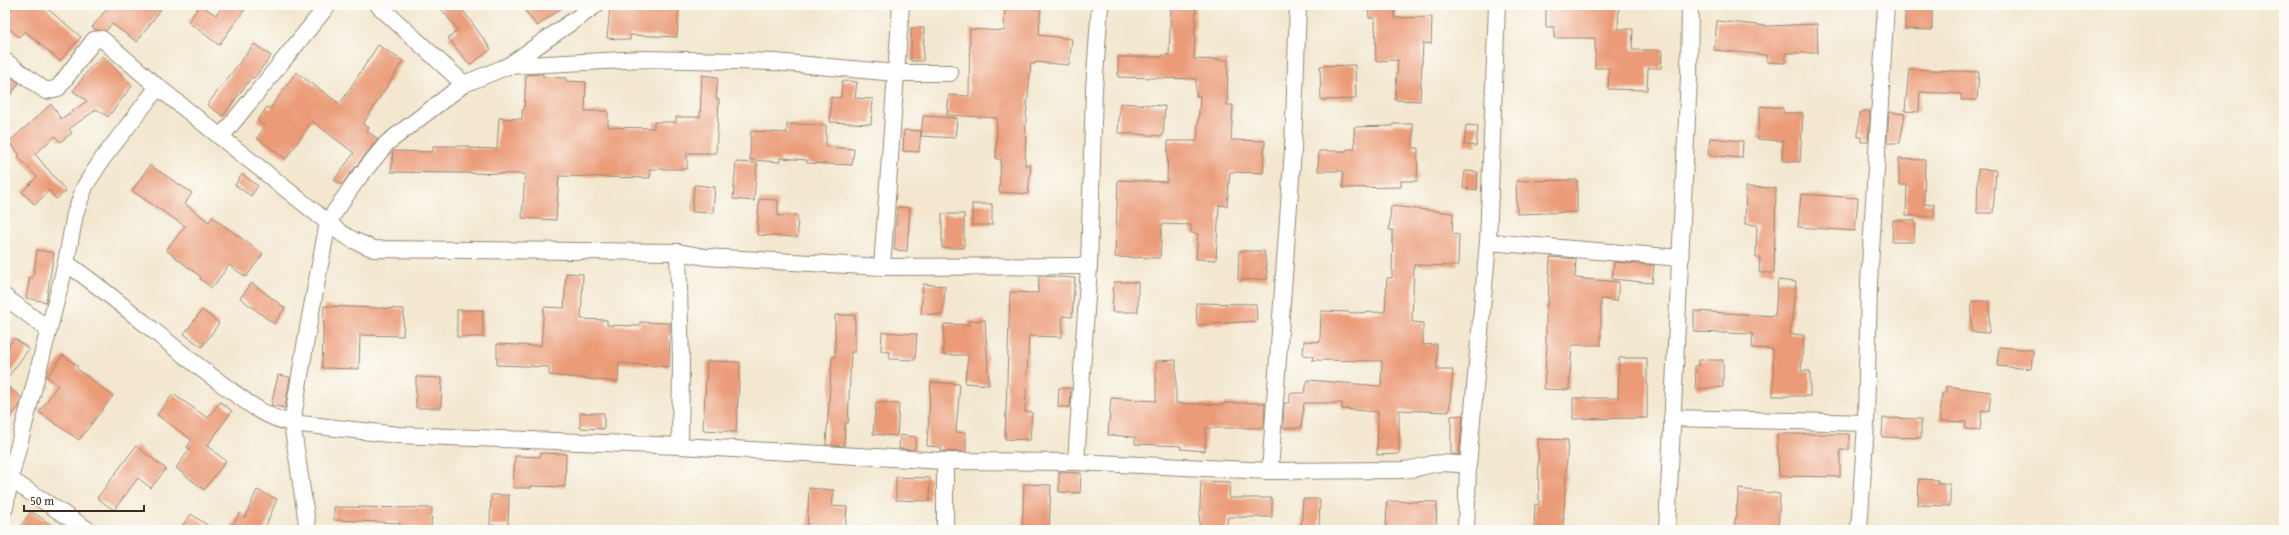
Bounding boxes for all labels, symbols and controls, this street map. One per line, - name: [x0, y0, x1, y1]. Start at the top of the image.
- scale bar: [24, 487, 144, 513]
- text: 50 m: [30, 492, 54, 509]

